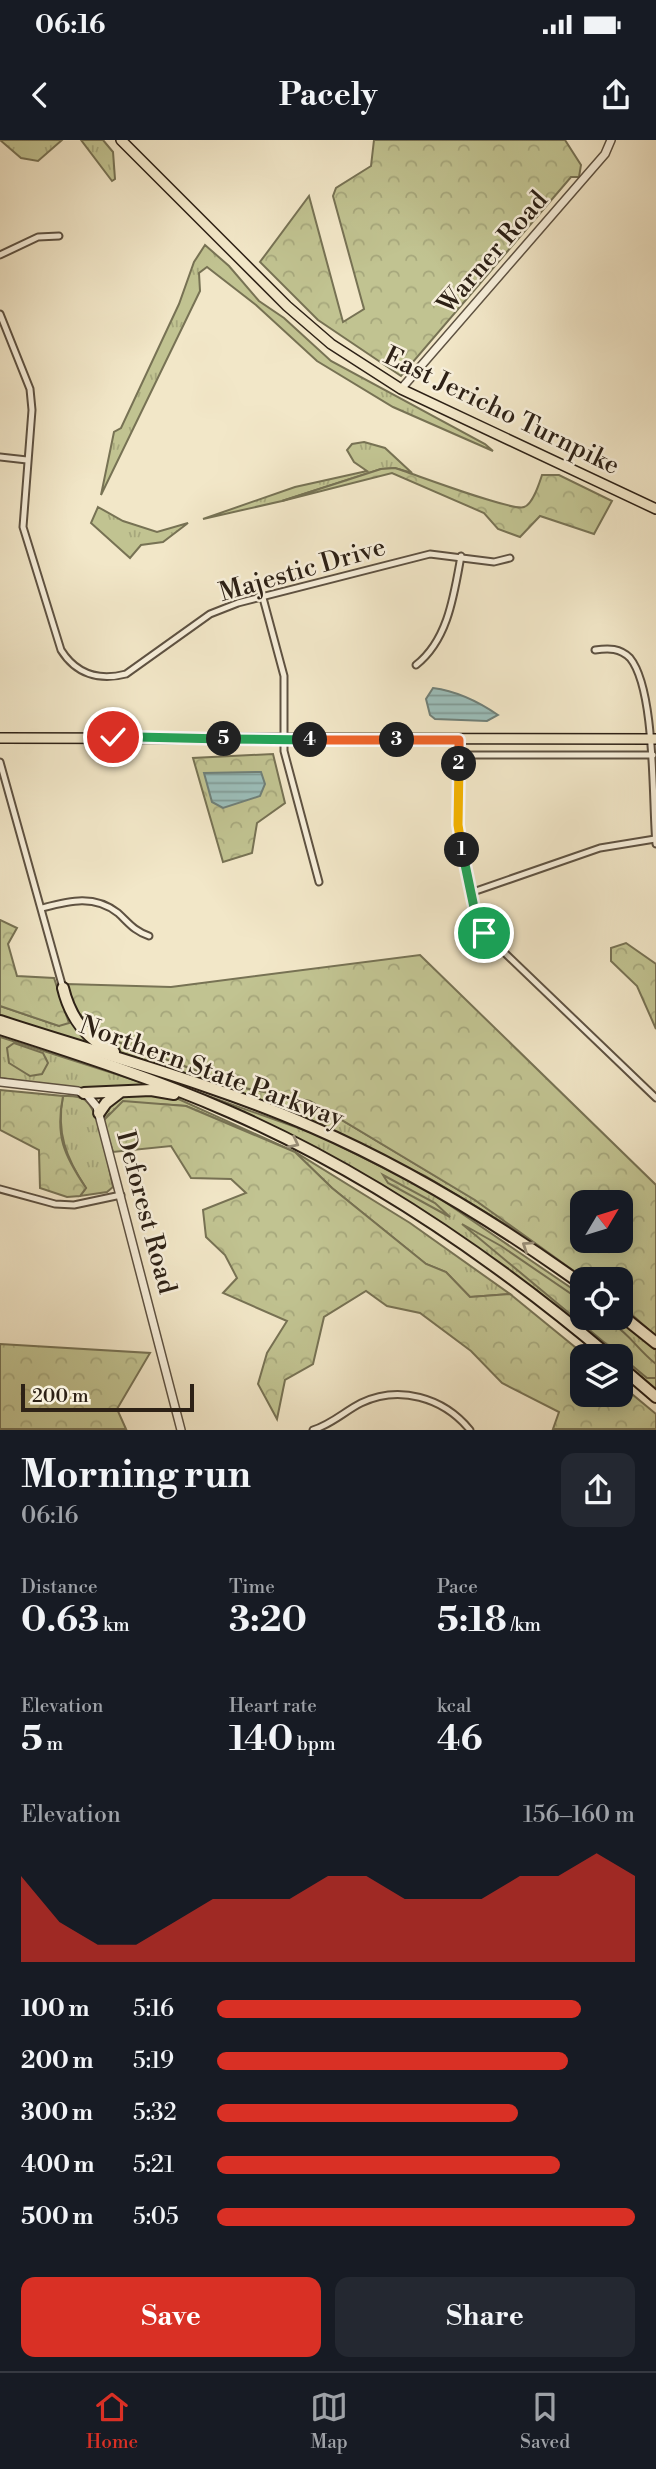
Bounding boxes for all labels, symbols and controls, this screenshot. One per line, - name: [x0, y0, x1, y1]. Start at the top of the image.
- text: 06:16: [35, 9, 105, 41]
- text: Pacely: [279, 75, 377, 115]
- icon: back: [21, 76, 59, 114]
- icon: share: [597, 76, 635, 114]
- street label: Warner Road: [430, 185, 555, 321]
- street label: East Jericho Turnpike: [378, 340, 625, 482]
- street label: Majestic Drive: [215, 531, 389, 609]
- pin: [83, 707, 143, 767]
- icon: check: [94, 718, 132, 756]
- pin: 5: [206, 722, 242, 756]
- pin: 4: [292, 722, 328, 758]
- pin: 3: [380, 722, 414, 758]
- text: 5: [218, 726, 229, 750]
- text: 4: [303, 727, 316, 751]
- text: 3: [391, 727, 402, 751]
- pin: 2: [442, 746, 476, 782]
- text: 2: [453, 751, 464, 775]
- pin: 1: [444, 832, 480, 868]
- text: 1: [457, 837, 466, 861]
- pin: [454, 903, 514, 963]
- icon: arrive: [465, 914, 503, 952]
- street label: Northern State Parkway: [75, 1009, 349, 1135]
- street label: Deforest Road: [109, 1127, 183, 1297]
- one-way arrow: [287, 1135, 299, 1148]
- north arrow: [570, 1190, 634, 1253]
- map controls: [570, 1190, 633, 1407]
- one-way arrow: [522, 1242, 535, 1254]
- button: locate: [570, 1267, 633, 1330]
- button: layers: [570, 1344, 633, 1407]
- scale bar: [21, 1380, 194, 1412]
- text: 200 m: [32, 1384, 89, 1408]
- text: Morning run: [21, 1452, 251, 1499]
- button: share: [561, 1453, 635, 1527]
- text: 06:16: [21, 1502, 78, 1530]
- text: Distance: [21, 1575, 98, 1599]
- text: Time: [229, 1575, 275, 1599]
- text: Pace: [437, 1575, 478, 1599]
- text: 0.63: [21, 1599, 99, 1642]
- text: 3:20: [229, 1599, 307, 1642]
- text: 5:18: [437, 1599, 507, 1642]
- text: km: [99, 1613, 130, 1637]
- text: /km: [507, 1613, 541, 1637]
- text: Elevation: [21, 1694, 103, 1718]
- text: Heart rate: [229, 1694, 317, 1718]
- text: kcal: [437, 1694, 471, 1718]
- text: 5: [21, 1718, 43, 1761]
- text: 140: [229, 1718, 293, 1761]
- text: 46: [437, 1718, 483, 1761]
- text: m: [43, 1732, 63, 1756]
- text: bpm: [293, 1732, 336, 1756]
- text: Elevation: [21, 1801, 121, 1829]
- text: 156–160 m: [523, 1801, 635, 1829]
- text: 100 m: [21, 1995, 89, 2023]
- text: 5:16: [133, 1995, 174, 2023]
- text: 200 m: [21, 2047, 93, 2075]
- text: 5:19: [133, 2047, 174, 2075]
- text: 300 m: [21, 2099, 93, 2127]
- text: 5:32: [133, 2099, 177, 2127]
- text: 400 m: [21, 2151, 94, 2179]
- text: 5:21: [133, 2151, 174, 2179]
- text: 500 m: [21, 2203, 93, 2231]
- text: 5:05: [133, 2203, 179, 2231]
- button: Save: [21, 2277, 321, 2357]
- button: Share: [335, 2277, 635, 2357]
- tab: Home: [86, 2388, 138, 2454]
- tab: Map: [310, 2388, 348, 2454]
- tab: Saved: [520, 2388, 570, 2454]

